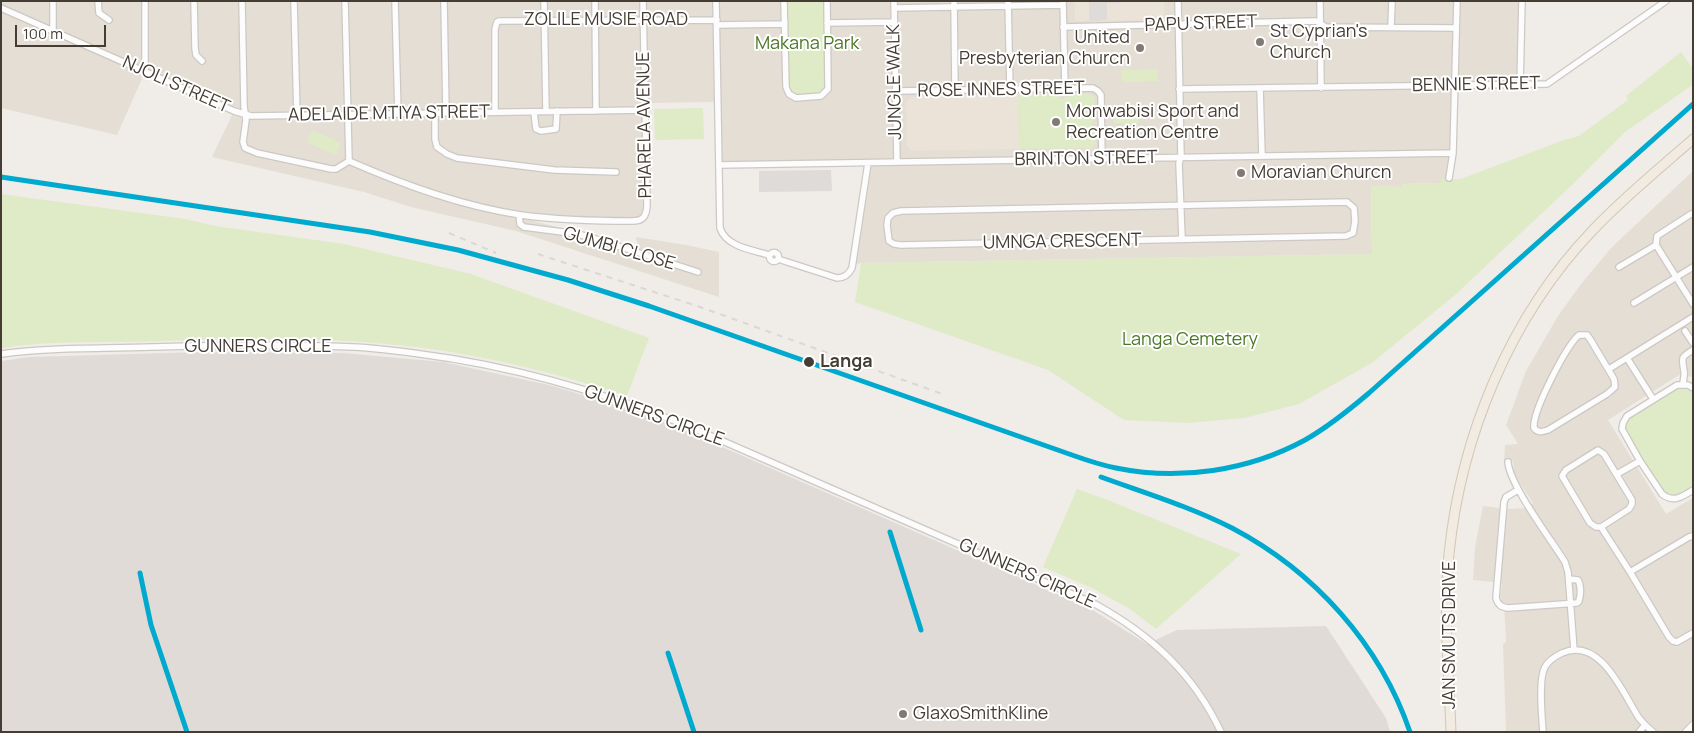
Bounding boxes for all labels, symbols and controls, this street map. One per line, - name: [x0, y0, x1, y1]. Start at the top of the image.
- street label: ZOLILE MUSIE ROAD: [524, 9, 688, 31]
- street label: PAPU STREET: [1144, 11, 1258, 37]
- scale bar: [18, 15, 109, 47]
- place label: St Cyprian's Church: [1270, 21, 1367, 64]
- text: 100 m: [23, 23, 63, 44]
- street label: JUNGLE WALK: [883, 24, 907, 140]
- place label: United Presbyterian Churcn: [959, 27, 1130, 70]
- park label: Makana Park: [755, 33, 859, 55]
- marker: St Cyprian's Church: [1254, 36, 1266, 48]
- marker: United Presbyterian Churcn: [1134, 42, 1146, 54]
- street label: PHARELA AVENUE: [633, 51, 657, 199]
- street label: NJOLI STREET: [119, 52, 233, 118]
- street label: BENNIE STREET: [1412, 73, 1540, 97]
- street label: ROSE INNES STREET: [917, 78, 1085, 102]
- street label: ADELAIDE MTIYA STREET: [288, 101, 490, 127]
- place label: Monwabisi Sport and Recreation Centre: [1066, 101, 1239, 144]
- marker: Monwabisi Sport and Recreation Centre: [1050, 116, 1062, 128]
- street label: BRINTON STREET: [1014, 147, 1158, 171]
- place label: Moravian Churcn: [1251, 162, 1391, 184]
- marker: Moravian Churcn: [1235, 167, 1247, 179]
- street label: GUMBI CLOSE: [561, 223, 677, 275]
- street label: UMNGA CRESCENT: [982, 230, 1142, 254]
- park label: Langa Cemetery: [1122, 329, 1258, 351]
- street label: GUNNERS CIRCLE: [185, 336, 331, 358]
- place label: Langa: [820, 351, 873, 373]
- marker: Langa: [802, 355, 816, 369]
- street label: GUNNERS CIRCLE: [581, 381, 727, 451]
- street label: GUNNERS CIRCLE: [956, 534, 1098, 614]
- street label: JAN SMUTS DRIVE: [1439, 561, 1461, 709]
- place label: GlaxoSmithKline: [913, 703, 1048, 725]
- marker: GlaxoSmithKline: [897, 708, 909, 720]

